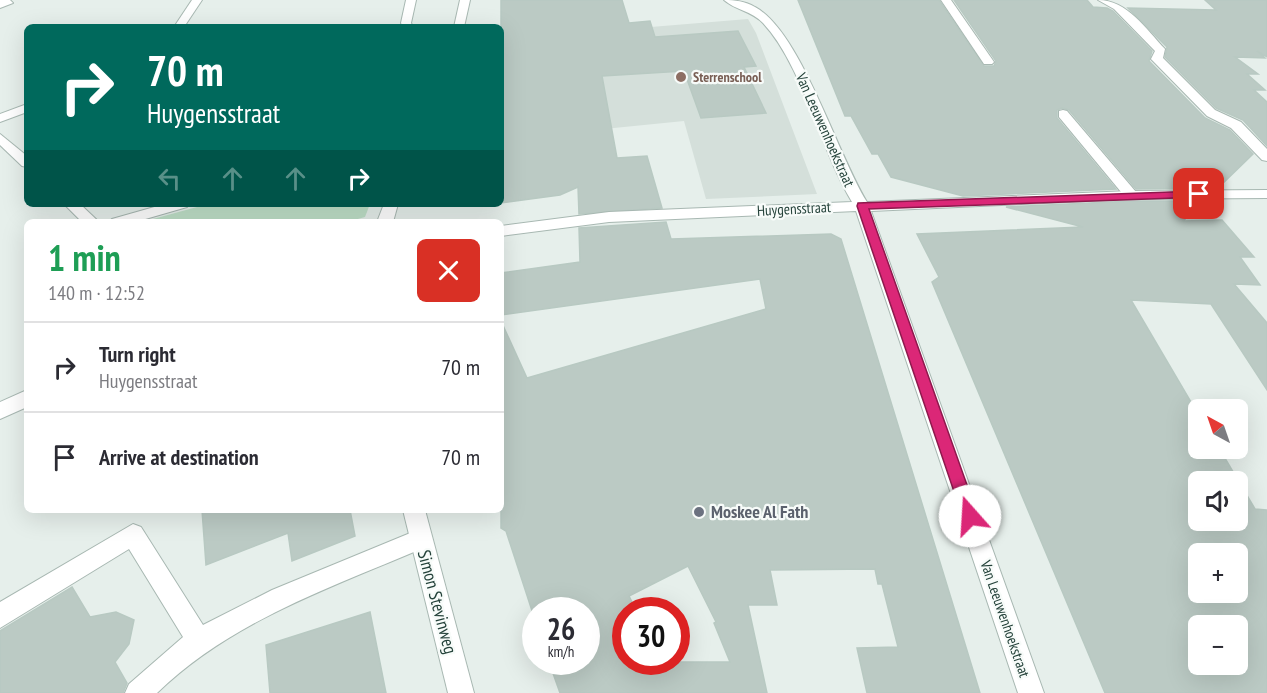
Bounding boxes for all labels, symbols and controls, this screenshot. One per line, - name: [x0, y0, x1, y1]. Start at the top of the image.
- text: 70 m: [147, 43, 224, 98]
- icon: right: [48, 48, 126, 126]
- place label: Sterrenschool: [693, 68, 762, 86]
- street label: Van Leeuwenhoekstraat: [791, 69, 859, 190]
- marker: Sterrenschool: [674, 70, 688, 84]
- text: Huygensstraat: [147, 96, 280, 130]
- icon: left: [153, 162, 186, 195]
- icon: ahead: [216, 162, 249, 195]
- icon: ahead: [279, 162, 312, 195]
- icon: right: [342, 162, 375, 195]
- pin: [1173, 168, 1224, 219]
- icon: arrive: [1182, 177, 1215, 210]
- street label: Huygensstraat: [757, 197, 831, 220]
- text: 1 min: [48, 234, 121, 281]
- button: close: [417, 239, 480, 302]
- text: 140 m · 12:52: [48, 280, 145, 306]
- text: Turn right: [99, 340, 176, 368]
- icon: right: [48, 351, 81, 384]
- text: 70 m: [441, 353, 480, 381]
- text: Huygensstraat: [99, 368, 198, 394]
- north arrow: [1188, 399, 1248, 459]
- map controls: [1188, 399, 1248, 675]
- icon: arrive: [48, 441, 81, 474]
- text: Arrive at destination: [99, 443, 259, 471]
- text: 70 m: [441, 443, 480, 471]
- button: sound: [1188, 471, 1248, 531]
- position arrow: [938, 484, 1002, 548]
- place label: Moskee Al Fath: [711, 500, 808, 523]
- marker: Moskee Al Fath: [692, 505, 706, 519]
- button: +: [1188, 543, 1248, 603]
- street label: Simon Stevinweg: [413, 547, 462, 656]
- street label: Van Leeuwenhoekstraat: [976, 557, 1034, 680]
- speed limit sign: 30: [612, 597, 690, 675]
- text: 26: [547, 609, 575, 648]
- button: −: [1188, 615, 1248, 675]
- text: km/h: [548, 642, 574, 661]

